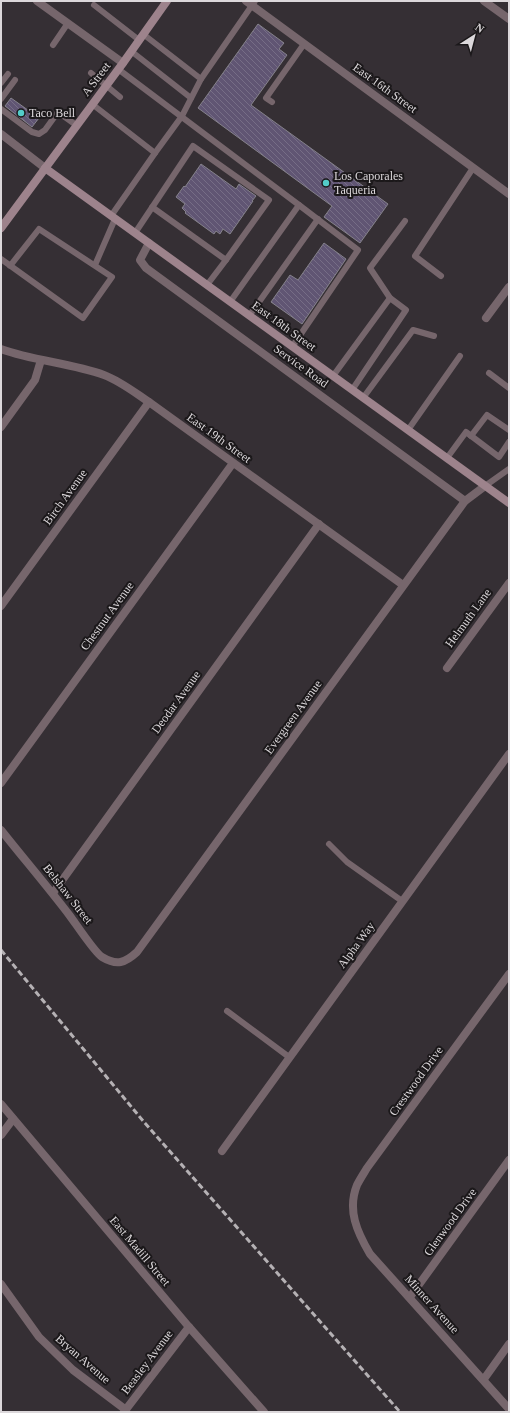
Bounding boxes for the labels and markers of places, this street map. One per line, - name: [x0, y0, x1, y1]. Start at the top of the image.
- place label: Taco Bell: [29, 106, 76, 120]
- marker: Taco Bell: [16, 108, 26, 118]
- place label: Los Caporales Taqueria: [334, 169, 403, 197]
- marker: Los Caporales Taqueria: [321, 178, 331, 188]

